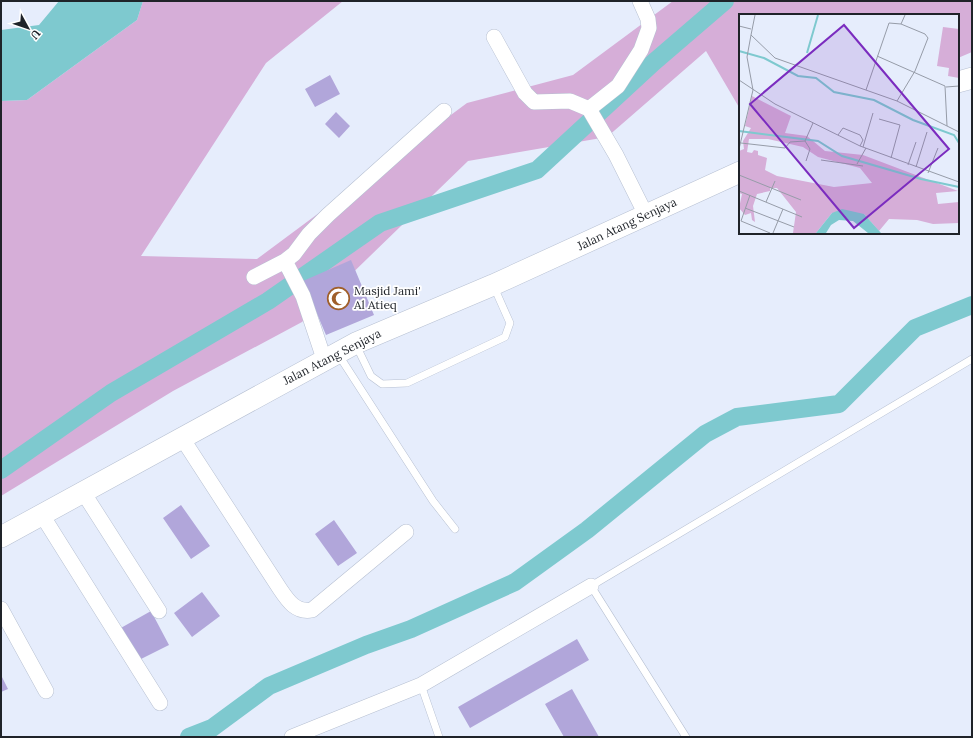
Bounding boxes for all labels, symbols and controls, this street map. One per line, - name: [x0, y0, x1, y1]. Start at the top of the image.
- north arrow: [8, 8, 48, 48]
- inset map: [739, 14, 959, 234]
- text: U: [27, 27, 44, 43]
- street label: Jalan Atang Senjaya: [574, 194, 679, 254]
- place label: Masjid Jami' Al Atieq: [353, 283, 421, 312]
- mosque icon: Masjid Jami' Al Atieq: [326, 285, 352, 311]
- street label: Jalan Atang Senjaya: [279, 325, 383, 388]

